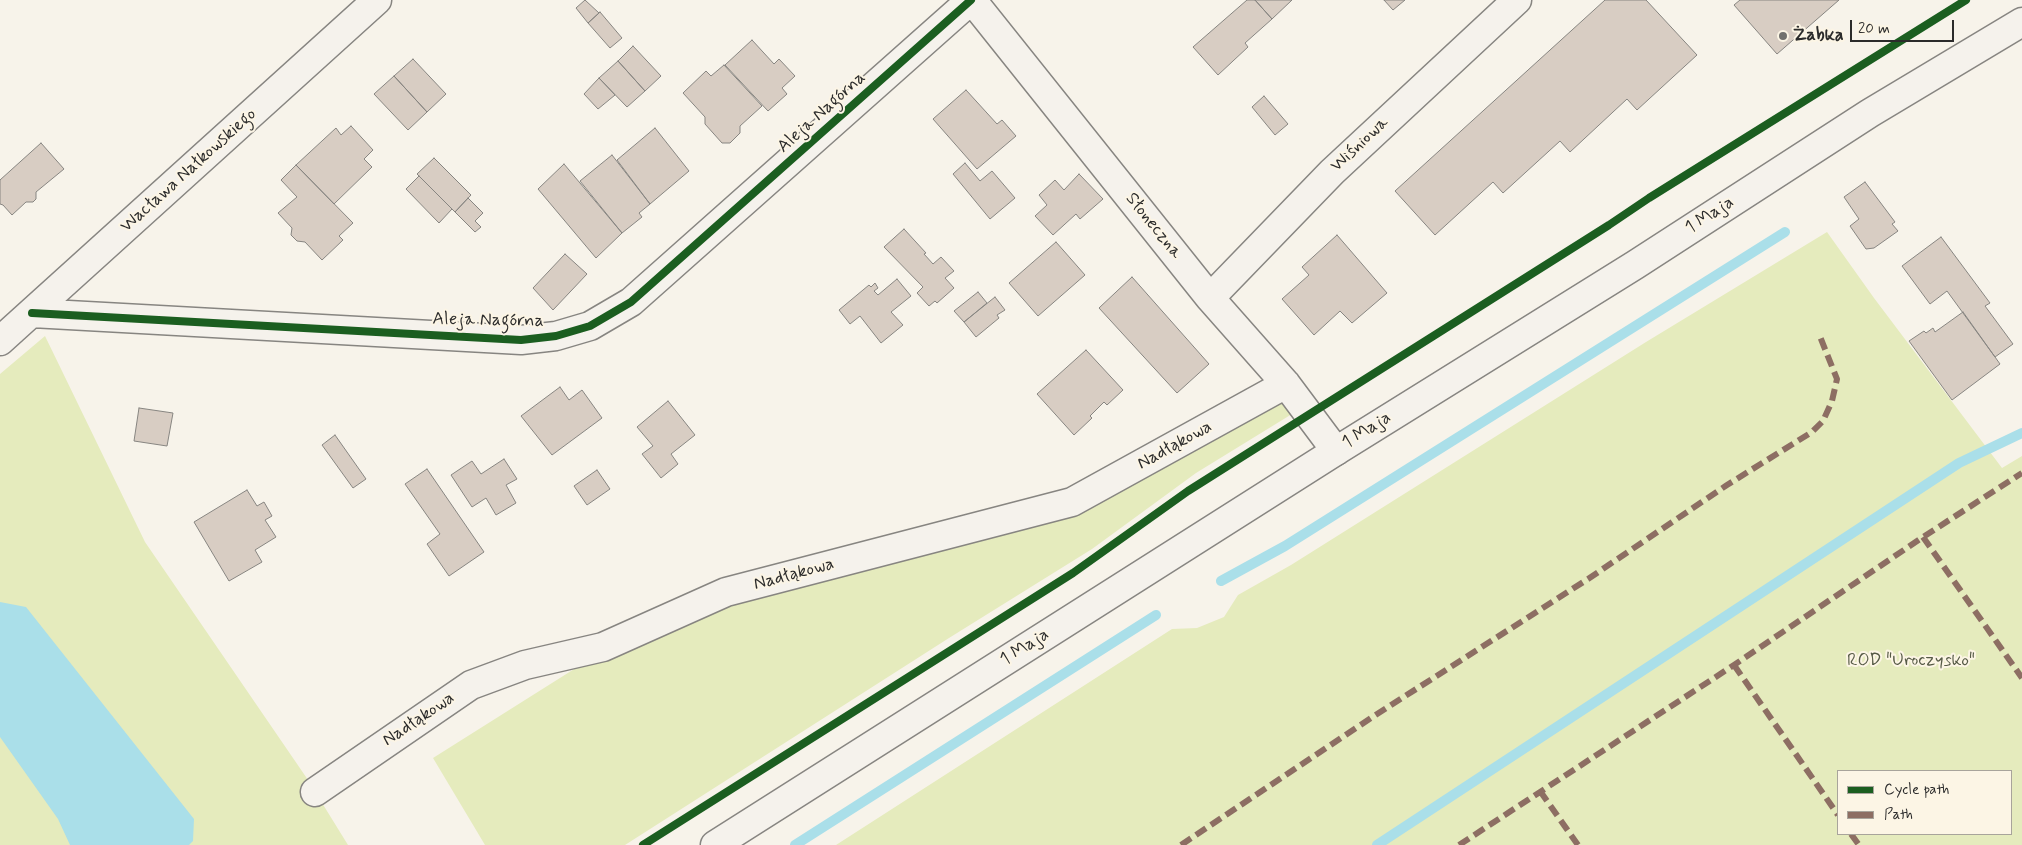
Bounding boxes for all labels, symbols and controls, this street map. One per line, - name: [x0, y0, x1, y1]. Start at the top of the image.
- scale bar: [1852, 10, 1956, 42]
- text: 20 m: [1858, 19, 1890, 39]
- place label: Żabka: [1793, 25, 1844, 47]
- marker: Żabka: [1777, 30, 1789, 42]
- street label: Aleja Nagórna: [773, 68, 871, 158]
- street label: Wacława Nałkowskiego: [117, 104, 261, 238]
- street label: Wiśniowa: [1327, 113, 1393, 177]
- street label: Słoneczna: [1120, 189, 1186, 263]
- street label: 1 Maja: [1682, 192, 1738, 240]
- street label: Aleja Nagórna: [432, 309, 544, 333]
- street label: 1 Maja: [1338, 408, 1396, 454]
- street label: Nadłąkowa: [1134, 417, 1216, 475]
- street label: Nadłąkowa: [752, 554, 836, 596]
- street label: 1 Maja: [996, 625, 1054, 671]
- park label: ROD "Uroczysko": [1847, 650, 1975, 672]
- street label: Nadłąkowa: [379, 688, 459, 752]
- legend: [1837, 770, 2012, 835]
- text: Cycle path: [1884, 780, 1949, 800]
- text: Path: [1884, 805, 1913, 825]

